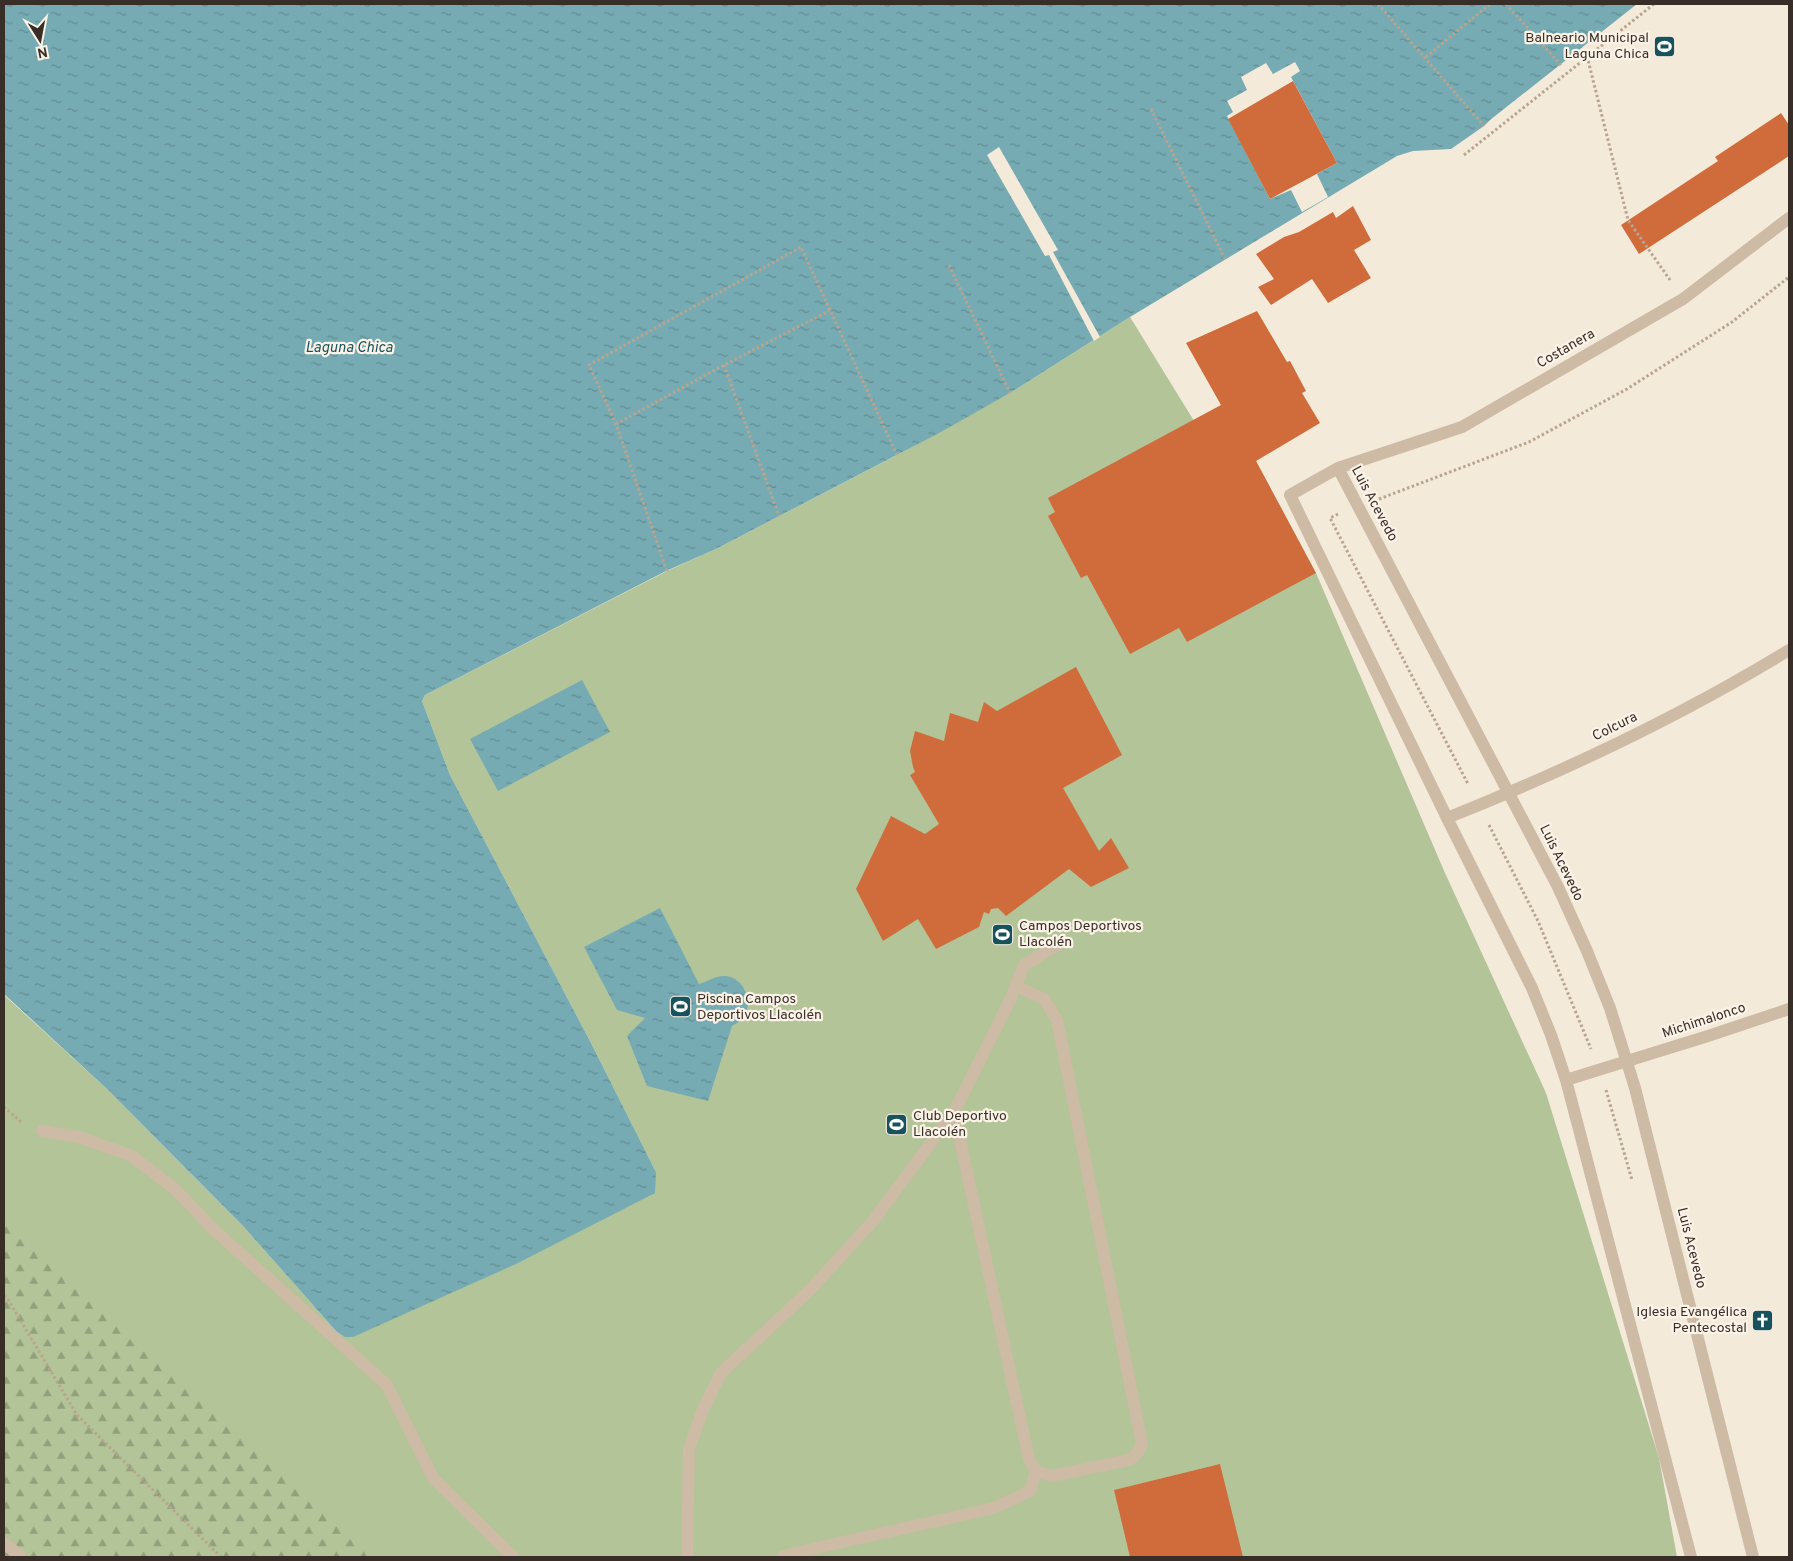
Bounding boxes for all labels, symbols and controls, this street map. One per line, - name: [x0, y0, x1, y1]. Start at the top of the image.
- north arrow: [15, 15, 65, 65]
- place label: Balneario Municipal Laguna Chica: [1525, 30, 1649, 63]
- sports icon: Balneario Municipal Laguna Chica: [1653, 34, 1677, 58]
- text: N: [36, 42, 49, 61]
- street label: Costanera: [1534, 326, 1598, 372]
- water label: Laguna Chica: [305, 339, 393, 358]
- street label: Luis Acevedo: [1347, 463, 1401, 545]
- street label: Colcura: [1590, 709, 1640, 745]
- street label: Luis Acevedo: [1535, 822, 1587, 904]
- place label: Campos Deportivos Llacolén: [1019, 918, 1142, 951]
- sports icon: Campos Deportivos Llacolén: [991, 922, 1015, 946]
- place label: Piscina Campos Deportivos Llacolén: [697, 991, 822, 1024]
- sports icon: Piscina Campos Deportivos Llacolén: [669, 995, 693, 1019]
- street label: Michimalonco: [1660, 999, 1748, 1043]
- place label: Club Deportivo Llacolén: [913, 1108, 1007, 1141]
- sports icon: Club Deportivo Llacolén: [885, 1112, 909, 1136]
- street label: Luis Acevedo: [1673, 1206, 1709, 1290]
- place label: Iglesia Evangélica Pentecostal: [1636, 1304, 1747, 1337]
- church icon: Iglesia Evangélica Pentecostal: [1751, 1308, 1775, 1332]

